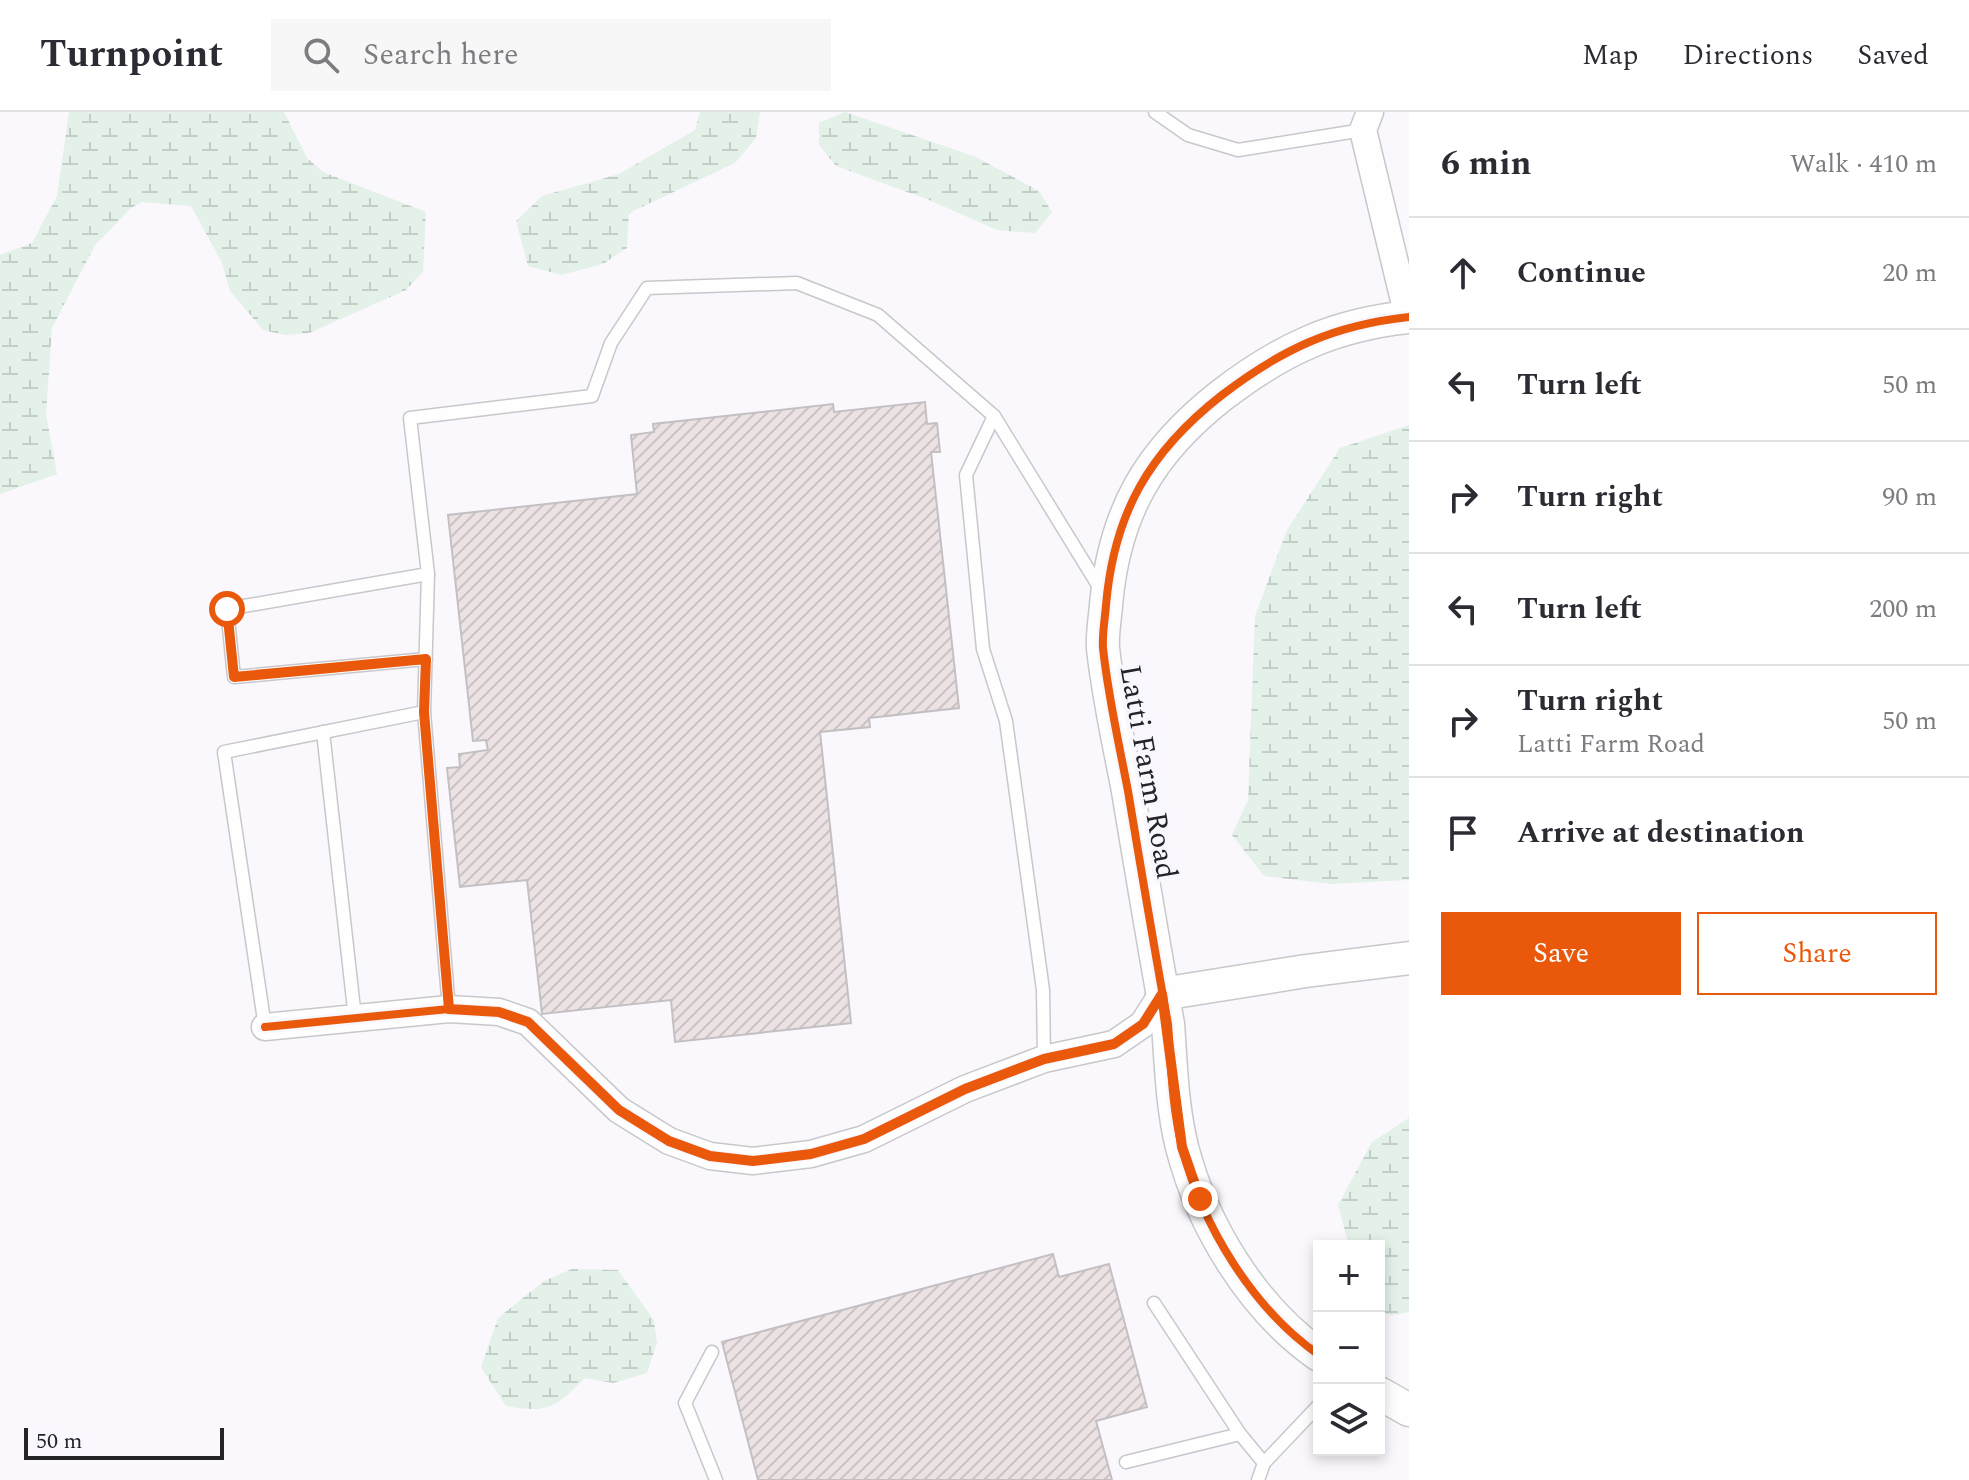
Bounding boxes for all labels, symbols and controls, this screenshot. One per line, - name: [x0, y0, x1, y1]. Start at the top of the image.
- search box: [271, 19, 831, 91]
- text: Turnpoint: [40, 26, 223, 84]
- text: Search here: [363, 32, 519, 78]
- icon: search: [299, 33, 343, 77]
- text: Map: [1582, 34, 1639, 77]
- text: Directions: [1683, 34, 1813, 77]
- text: Saved: [1857, 34, 1929, 77]
- text: 6 min: [1441, 138, 1531, 190]
- text: Walk · 410 m: [1790, 144, 1937, 184]
- text: Continue: [1517, 250, 1646, 296]
- icon: ahead: [1441, 251, 1485, 295]
- text: 20 m: [1882, 253, 1937, 293]
- text: Turn left: [1517, 362, 1642, 408]
- icon: left: [1441, 363, 1485, 407]
- text: 50 m: [1882, 365, 1937, 405]
- text: Turn right: [1517, 474, 1663, 520]
- icon: right: [1441, 475, 1485, 519]
- text: 90 m: [1882, 477, 1937, 517]
- text: Turn left: [1517, 586, 1642, 632]
- icon: left: [1441, 587, 1485, 631]
- text: 200 m: [1869, 589, 1937, 629]
- route start: [209, 591, 245, 627]
- street label: Latti Farm Road: [1107, 661, 1190, 883]
- text: Turn right: [1517, 678, 1663, 724]
- icon: right: [1441, 699, 1485, 743]
- text: 50 m: [1882, 701, 1937, 741]
- text: Latti Farm Road: [1517, 724, 1705, 764]
- text: Arrive at destination: [1517, 810, 1804, 856]
- icon: arrive: [1441, 811, 1485, 855]
- button: Save: [1441, 912, 1681, 995]
- button: Share: [1697, 912, 1937, 995]
- route end: [1182, 1181, 1218, 1217]
- map controls: [1313, 1240, 1385, 1456]
- button: +: [1313, 1240, 1385, 1312]
- button: −: [1313, 1312, 1385, 1384]
- button: layers: [1313, 1384, 1385, 1456]
- scale bar: [24, 1424, 224, 1460]
- text: 50 m: [36, 1425, 82, 1458]

